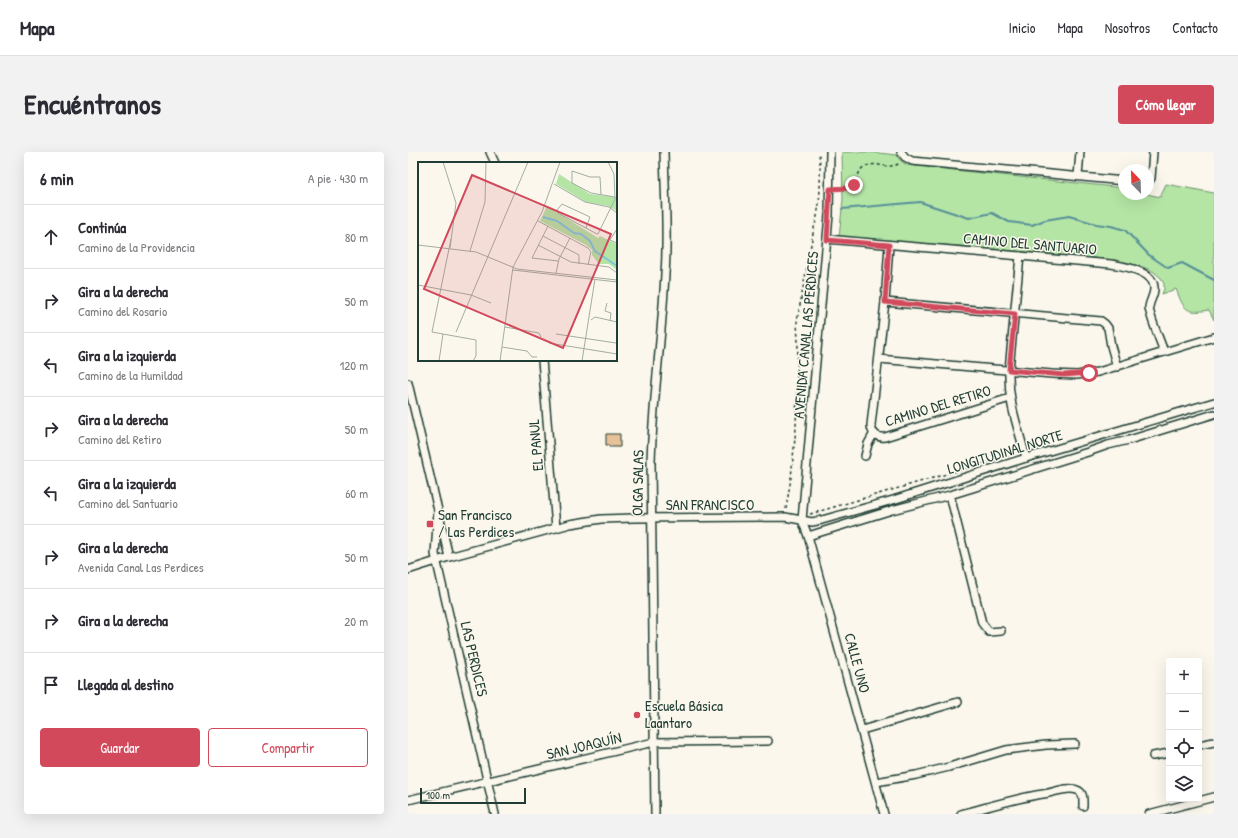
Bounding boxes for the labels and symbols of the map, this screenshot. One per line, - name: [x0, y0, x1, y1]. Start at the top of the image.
- inset map: [418, 162, 617, 361]
- north arrow: [1118, 164, 1154, 200]
- route end: [845, 176, 863, 194]
- street label: CAMINO DEL SANTUARIO: [962, 227, 1098, 260]
- street label: AVENIDA CANAL LAS PERDICES: [788, 250, 823, 420]
- route start: [1080, 364, 1098, 382]
- street label: CAMINO DEL RETIRO: [882, 379, 993, 432]
- street label: EL PANUL: [523, 418, 548, 472]
- street label: LONGITUDINAL NORTE: [945, 424, 1065, 479]
- street label: OLGA SALAS: [626, 450, 649, 516]
- street label: SAN FRANCISCO: [666, 494, 754, 515]
- place label: San Francisco / Las Perdices: [438, 504, 514, 542]
- marker: San Francisco / Las Perdices: [425, 519, 435, 529]
- street label: LAS PERDICES: [456, 619, 493, 699]
- street label: CALLE UNO: [839, 631, 876, 695]
- place label: Escuela Básica Laantaro: [645, 695, 723, 733]
- marker: Escuela Básica Laantaro: [632, 710, 642, 720]
- street label: SAN JOAQUÍN: [544, 727, 623, 764]
- scale bar: [420, 786, 526, 805]

